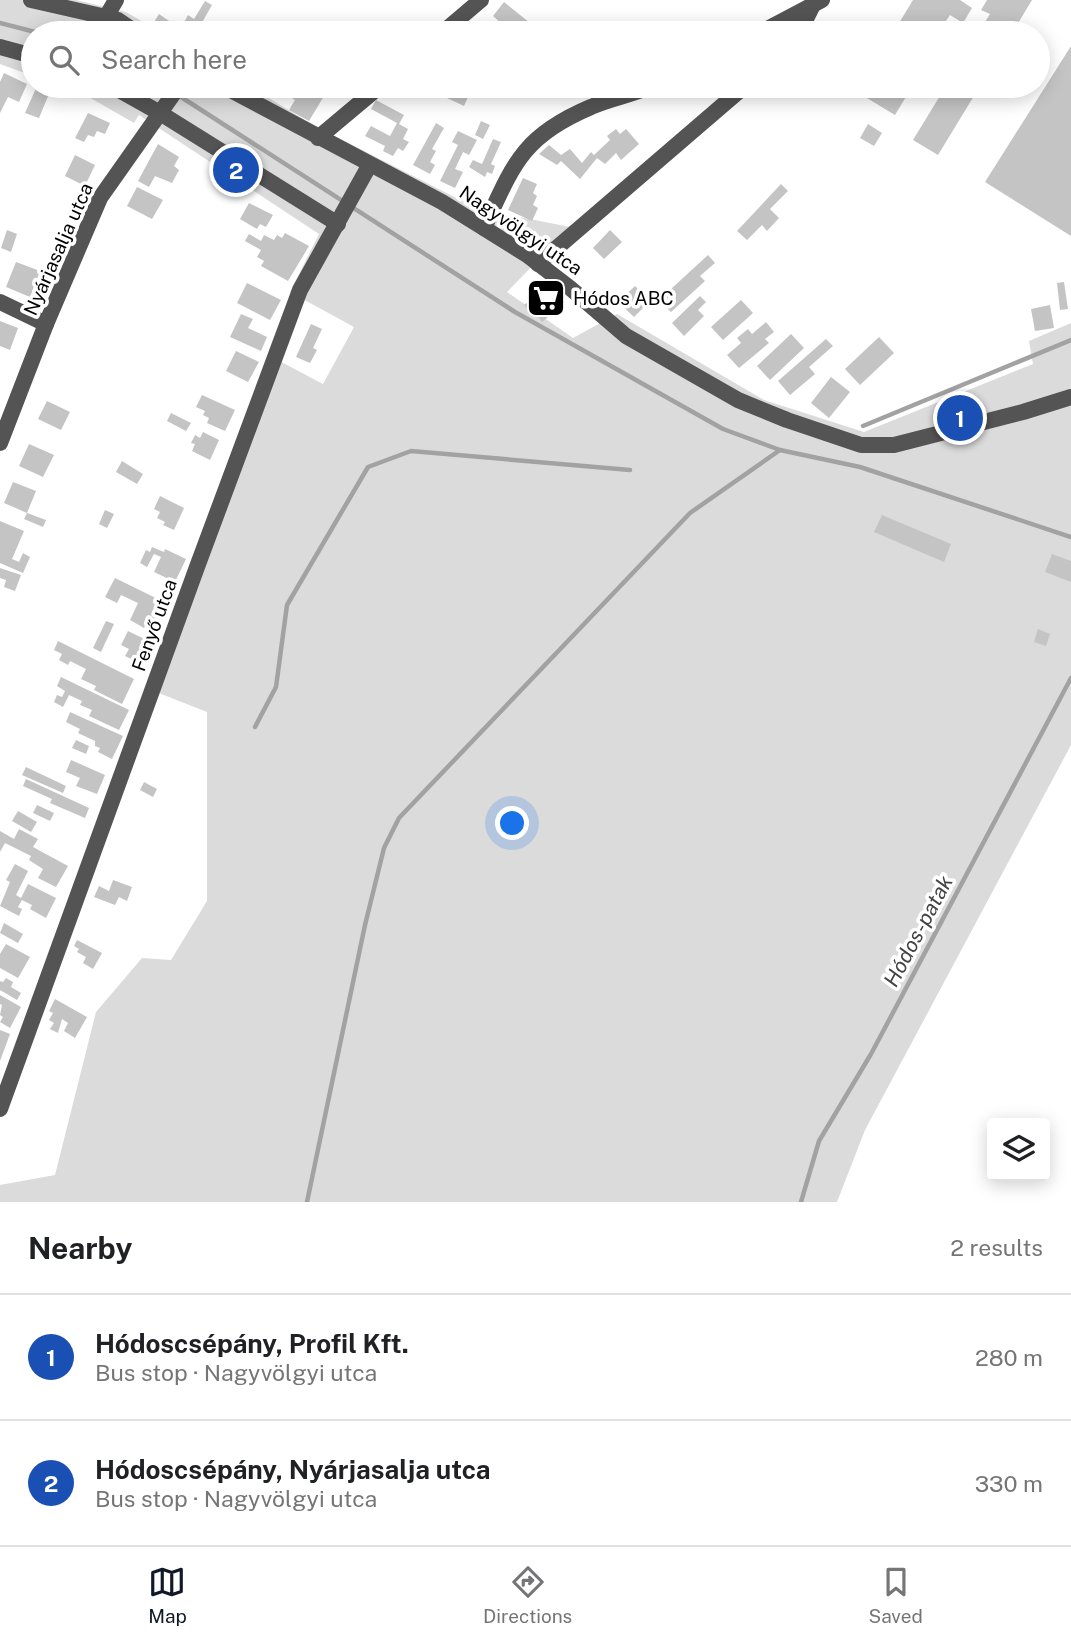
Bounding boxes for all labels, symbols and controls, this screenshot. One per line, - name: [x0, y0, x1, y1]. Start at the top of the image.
- search box: [21, 21, 1050, 98]
- icon: search: [45, 41, 83, 79]
- text: Search here: [101, 44, 247, 75]
- pin: 2: [213, 144, 259, 196]
- street label: Nyárjasalja utca: [19, 179, 97, 319]
- street label: Nagyvölgyi utca: [455, 181, 587, 279]
- supermarket icon: Hódos ABC: [525, 277, 567, 319]
- place label: Hódos ABC: [573, 287, 674, 309]
- pin: 1: [937, 392, 983, 444]
- street label: Fenyő utca: [127, 576, 181, 674]
- your location: [495, 806, 529, 840]
- water label: Hódos-patak: [878, 871, 958, 991]
- map controls: [987, 1118, 1050, 1181]
- button: layers: [987, 1118, 1050, 1181]
- text: Nearby: [28, 1230, 132, 1266]
- text: 2 results: [950, 1234, 1043, 1261]
- text: Hódoscsépány, Profil Kft.: [95, 1328, 409, 1359]
- text: 1: [46, 1344, 56, 1371]
- text: 280 m: [975, 1344, 1043, 1371]
- text: Bus stop · Nagyvölgyi utca: [95, 1359, 377, 1386]
- text: Hódoscsépány, Nyárjasalja utca: [95, 1454, 491, 1485]
- text: 2: [44, 1470, 58, 1497]
- text: 330 m: [975, 1470, 1043, 1497]
- text: Bus stop · Nagyvölgyi utca: [95, 1485, 377, 1512]
- tab: Map: [148, 1563, 187, 1627]
- tab: Directions: [483, 1563, 572, 1627]
- tab: Saved: [869, 1563, 923, 1627]

